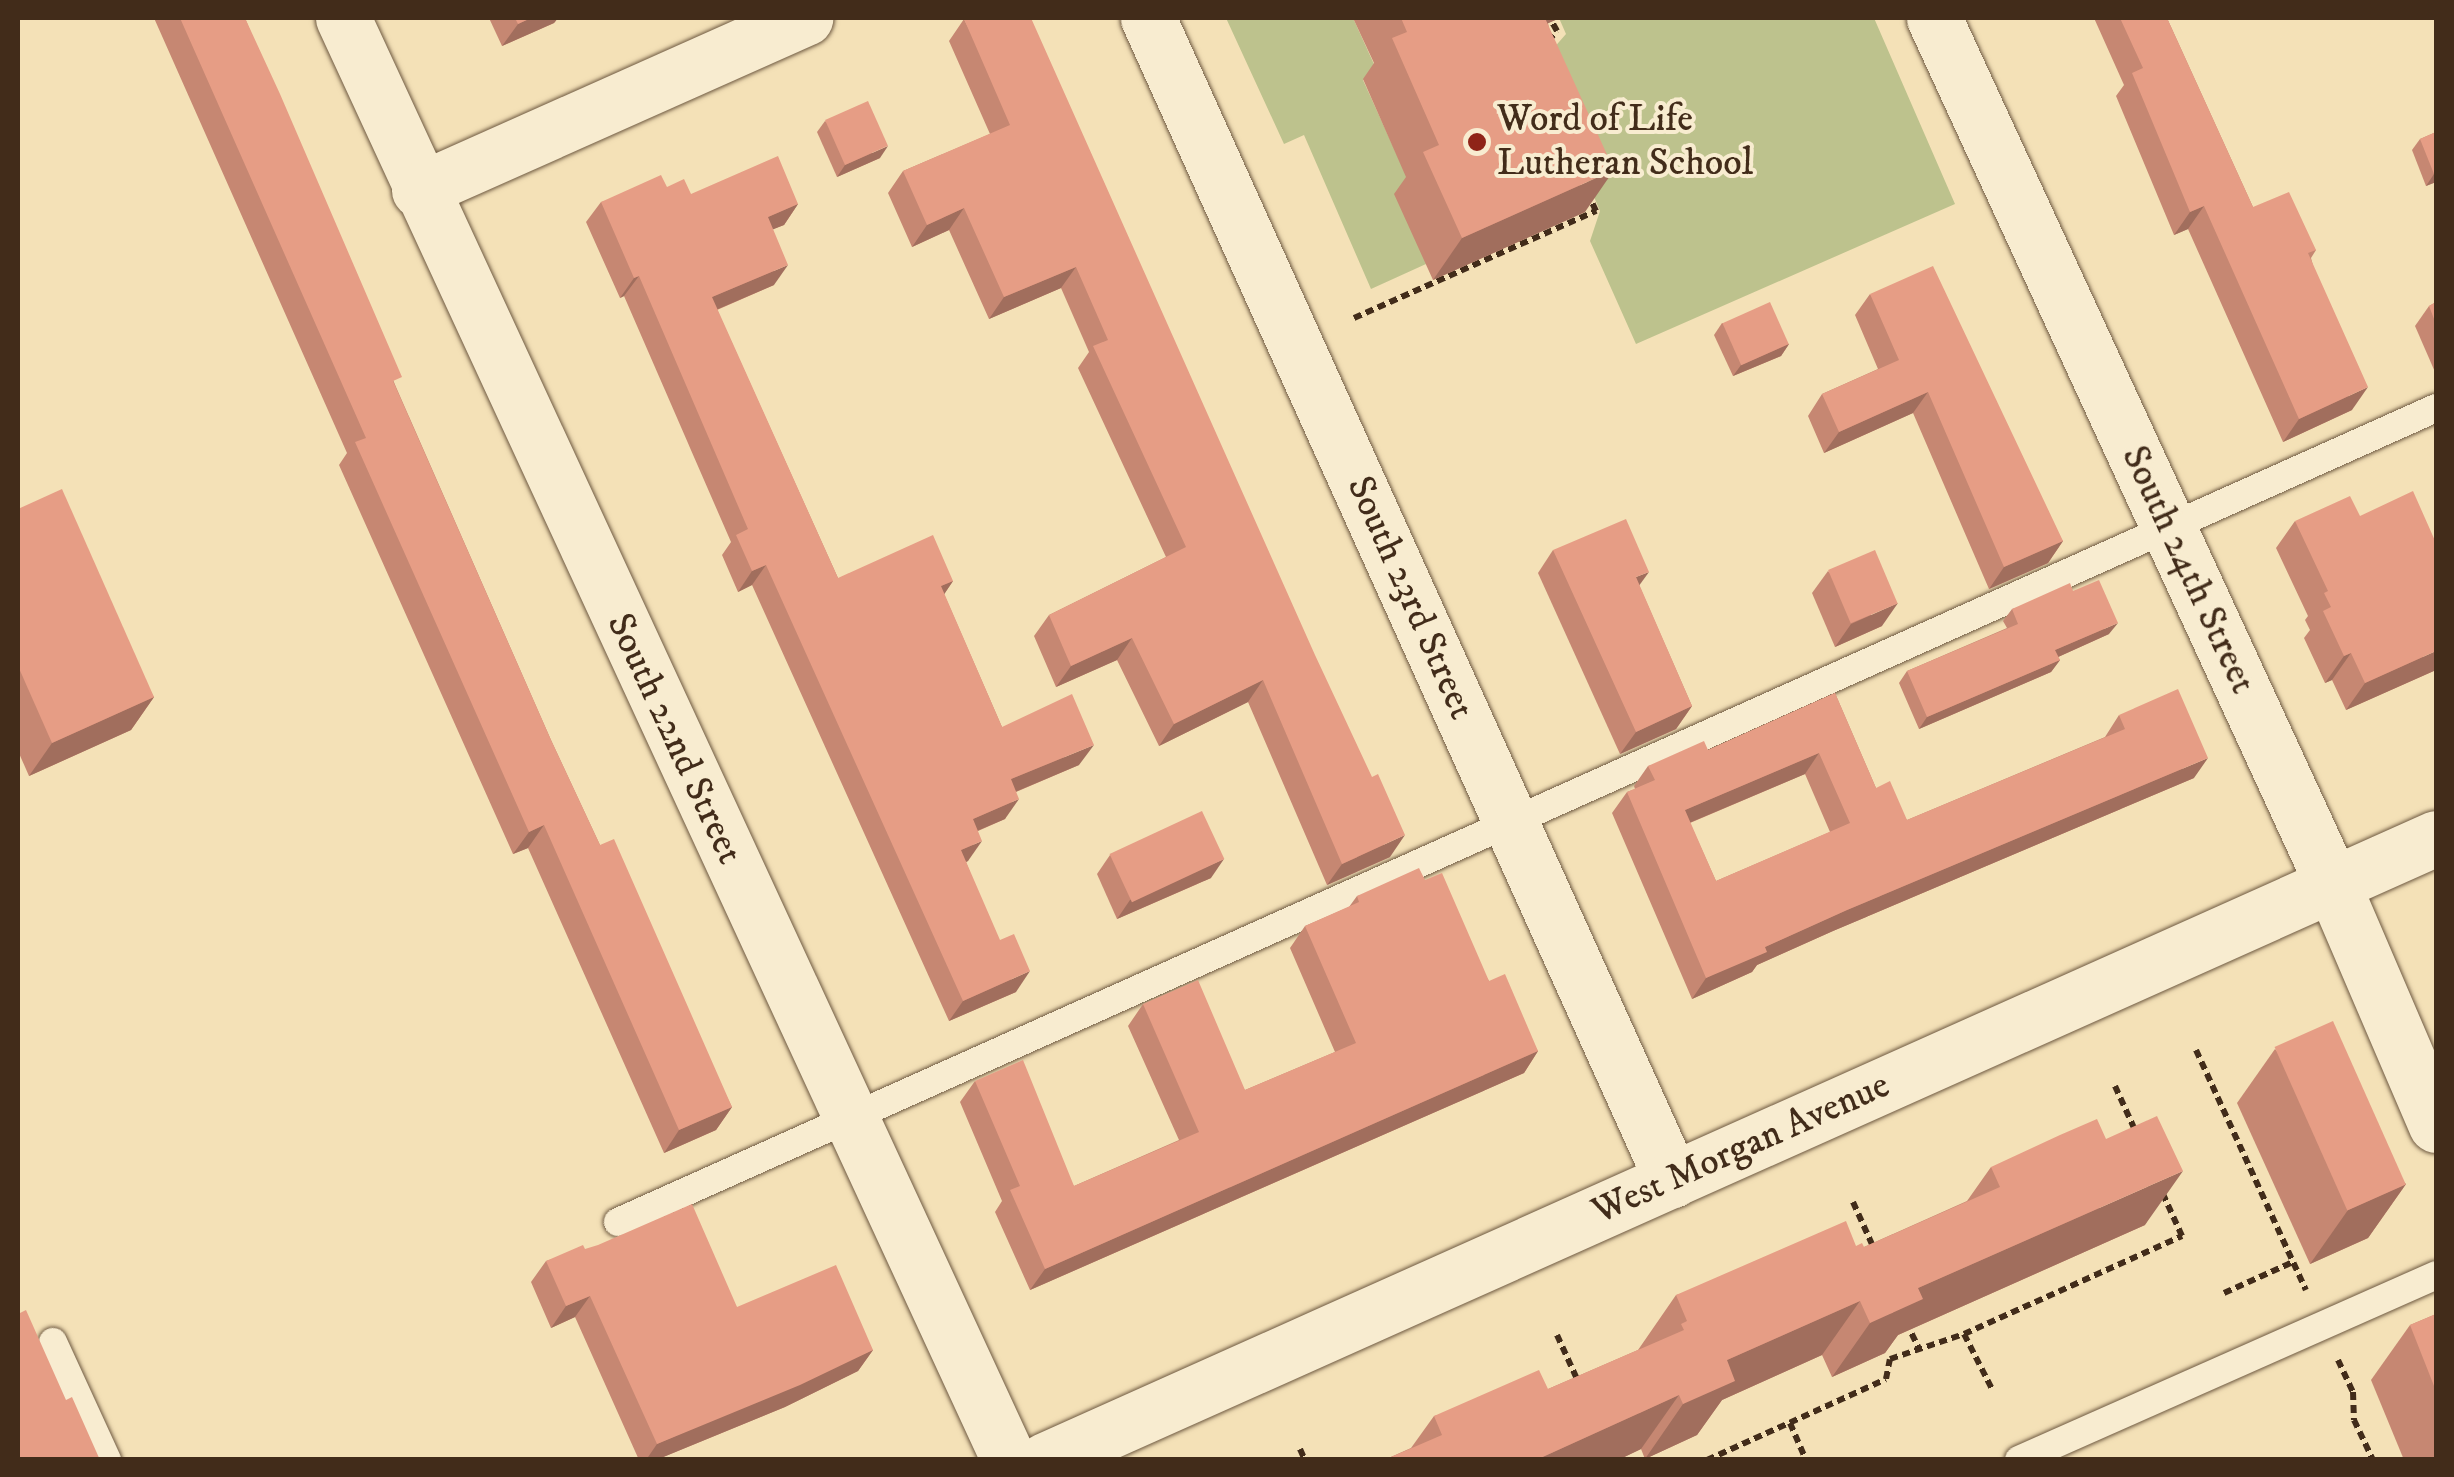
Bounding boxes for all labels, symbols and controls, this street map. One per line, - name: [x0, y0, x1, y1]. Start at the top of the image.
- place label: Word of Life Lutheran School: [1497, 97, 1753, 186]
- marker: Word of Life Lutheran School: [1466, 131, 1488, 153]
- street label: South 24th Street: [2111, 439, 2265, 701]
- street label: South 23rd Street: [1336, 470, 1484, 726]
- street label: South 22nd Street: [596, 607, 752, 871]
- street label: West Morgan Avenue: [1585, 1063, 1897, 1235]

